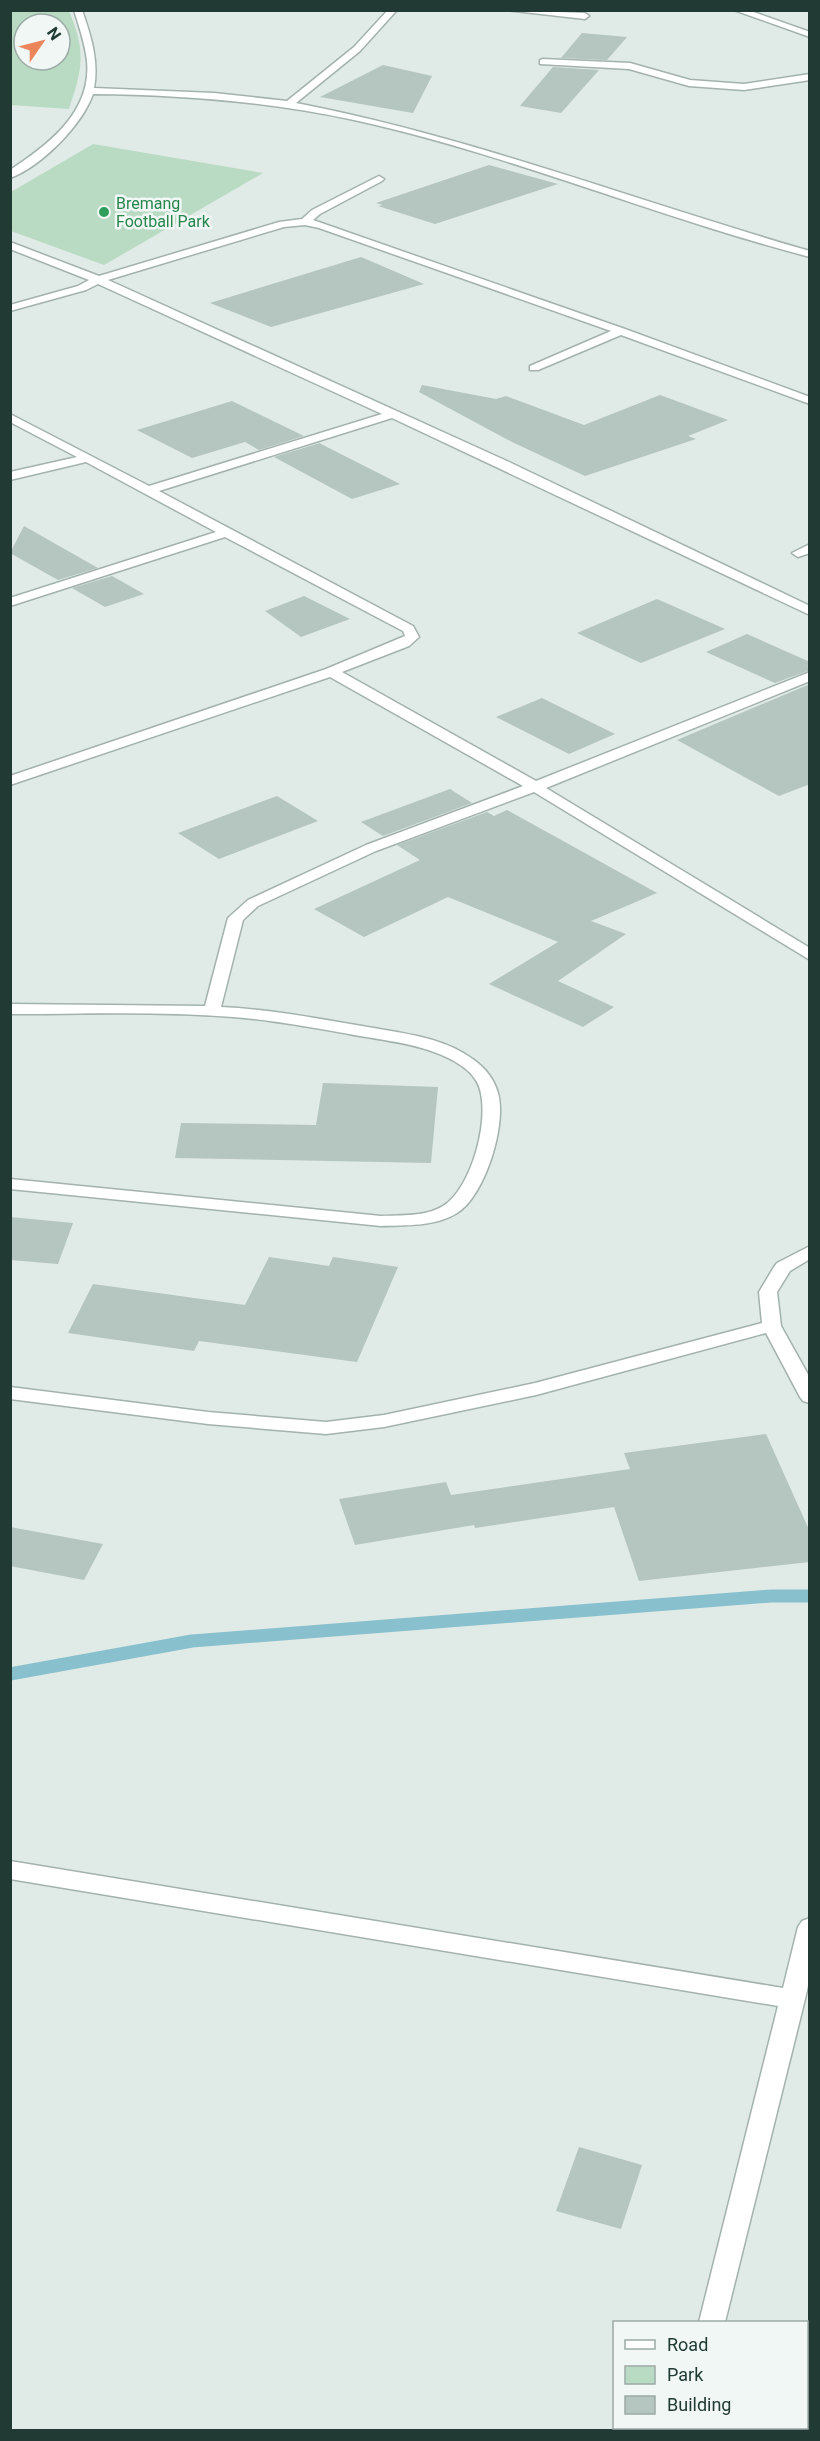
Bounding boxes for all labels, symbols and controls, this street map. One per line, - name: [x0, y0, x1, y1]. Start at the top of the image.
- north arrow: [12, 12, 72, 72]
- text: N: [43, 24, 65, 44]
- place label: Bremang Football Park: [116, 194, 211, 231]
- marker: Bremang Football Park: [97, 205, 111, 219]
- legend: [613, 2321, 808, 2429]
- text: Road: [667, 2334, 708, 2355]
- text: Park: [667, 2364, 704, 2385]
- text: Building: [667, 2394, 731, 2415]

